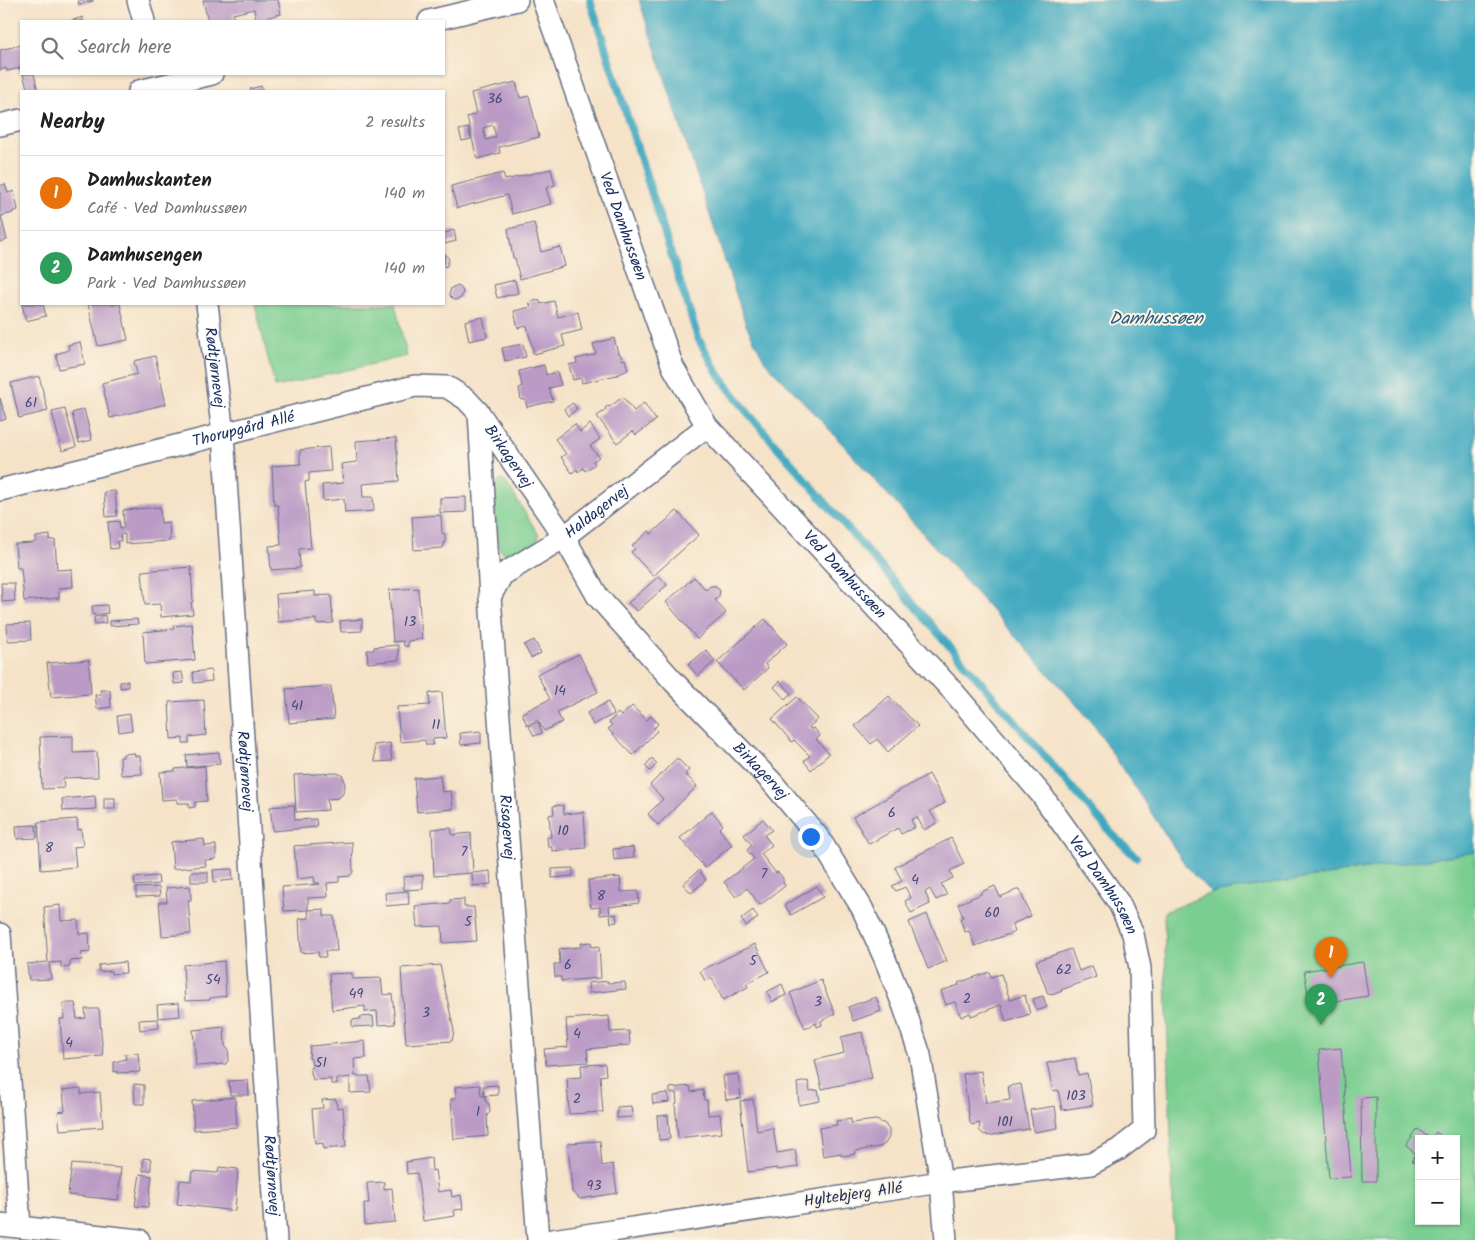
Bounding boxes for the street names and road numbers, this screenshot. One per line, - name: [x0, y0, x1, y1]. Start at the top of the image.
- street label: Ved Damhussøen: [592, 168, 654, 284]
- street label: Rødtjørnevej: [197, 326, 232, 410]
- street label: Thorupgård Allé: [190, 404, 298, 454]
- street label: Birkagervej: [478, 419, 540, 494]
- street label: Haldagervej: [559, 478, 635, 545]
- street label: Ved Damhussøen: [797, 524, 893, 625]
- street label: Rødtjørnevej: [230, 730, 260, 814]
- street label: Birkagervej: [727, 736, 795, 807]
- street label: Risagervej: [492, 793, 522, 862]
- street label: Ved Damhussøen: [1062, 830, 1144, 939]
- street label: Rødtjørnevej: [257, 1134, 287, 1218]
- street label: Hyltebjerg Allé: [802, 1176, 905, 1214]

